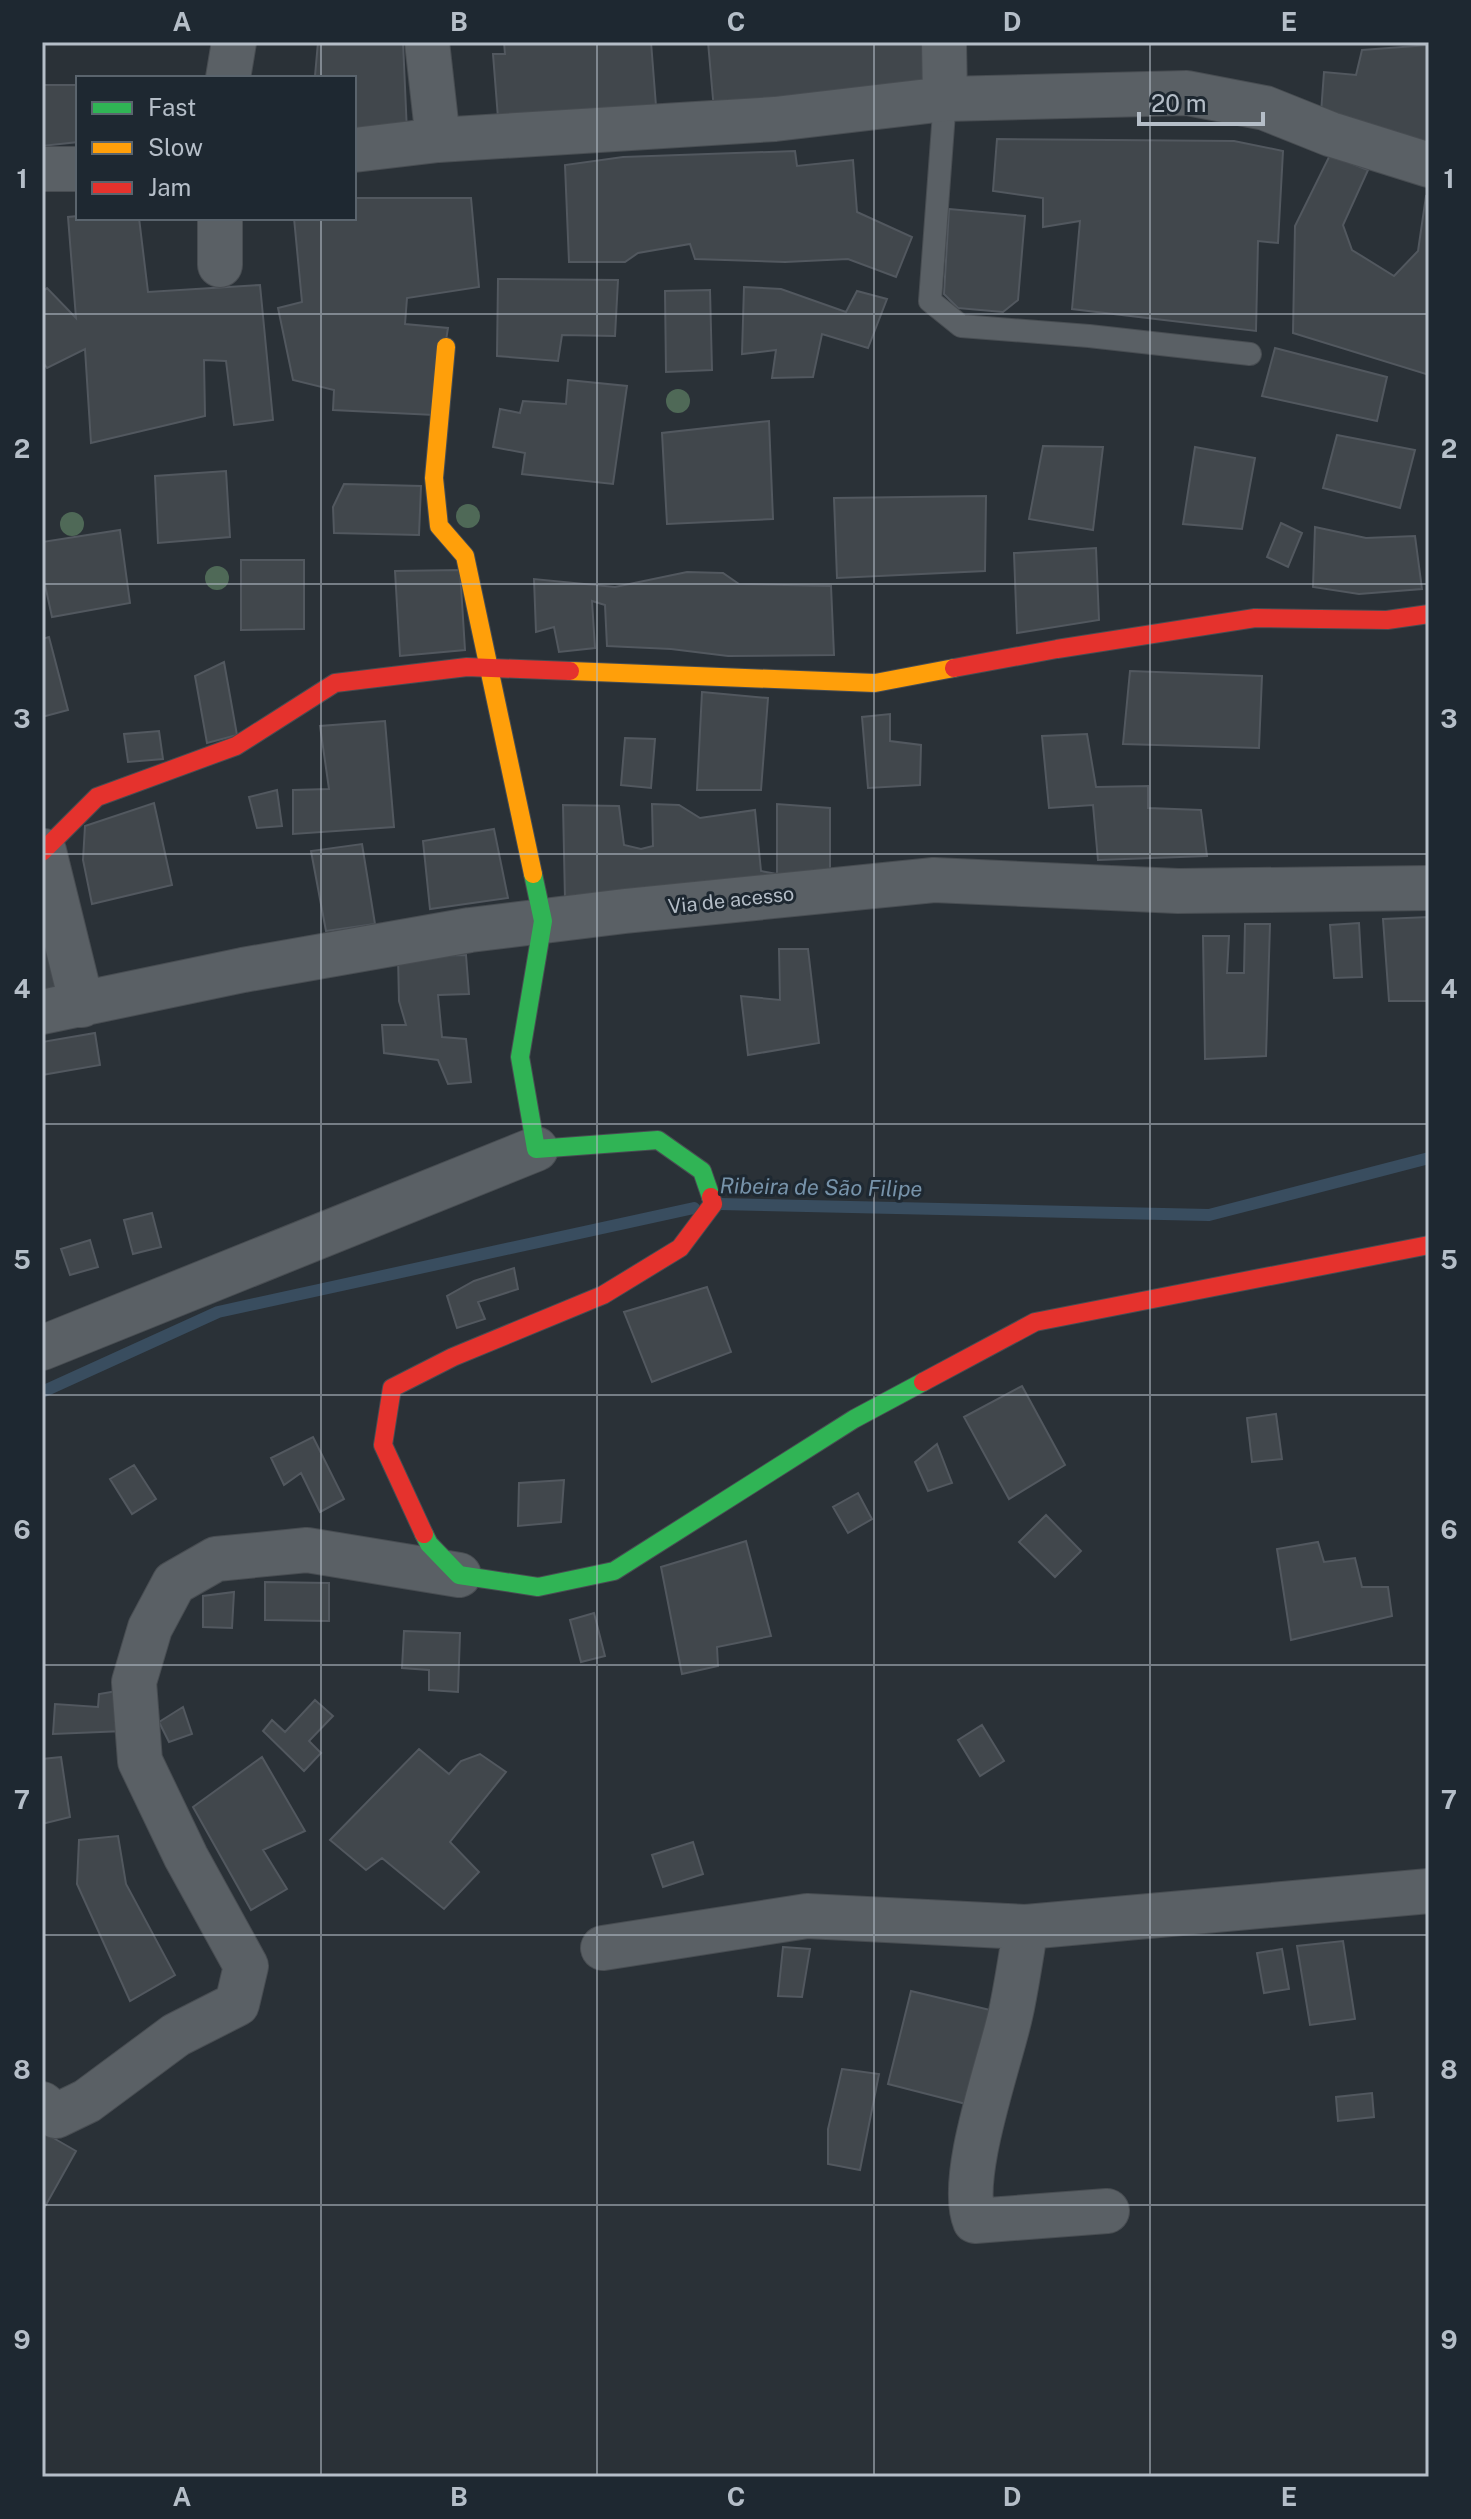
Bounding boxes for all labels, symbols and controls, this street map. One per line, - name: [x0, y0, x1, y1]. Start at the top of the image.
- text: A: [173, 6, 192, 37]
- text: B: [450, 6, 468, 37]
- text: C: [727, 6, 745, 37]
- text: D: [1003, 6, 1021, 37]
- text: E: [1281, 6, 1297, 37]
- legend: [76, 76, 356, 220]
- scale bar: [1139, 76, 1263, 126]
- text: 20 m: [1151, 89, 1207, 117]
- text: Fast: [148, 93, 196, 121]
- text: Slow: [148, 133, 203, 161]
- text: 1: [16, 163, 28, 194]
- text: 1: [1443, 163, 1455, 194]
- text: Jam: [148, 173, 191, 201]
- text: 2: [14, 433, 30, 464]
- text: 2: [1441, 433, 1457, 464]
- text: 3: [13, 703, 31, 734]
- text: 3: [1440, 703, 1458, 734]
- street label: Via de acesso: [667, 881, 795, 919]
- text: 4: [13, 973, 31, 1004]
- text: 4: [1440, 973, 1458, 1004]
- water label: Ribeira de São Filipe: [719, 1172, 923, 1202]
- text: 5: [13, 1244, 31, 1275]
- text: 5: [1440, 1244, 1458, 1275]
- text: 6: [13, 1514, 31, 1545]
- text: 6: [1440, 1514, 1458, 1545]
- text: 7: [14, 1784, 30, 1815]
- text: 7: [1441, 1784, 1457, 1815]
- text: 8: [13, 2054, 31, 2085]
- text: 8: [1440, 2054, 1458, 2085]
- text: 9: [13, 2324, 31, 2355]
- text: 9: [1440, 2324, 1458, 2355]
- text: A: [173, 2481, 192, 2512]
- text: B: [450, 2481, 468, 2512]
- text: C: [727, 2481, 745, 2512]
- text: D: [1003, 2481, 1021, 2512]
- text: E: [1281, 2481, 1297, 2512]

